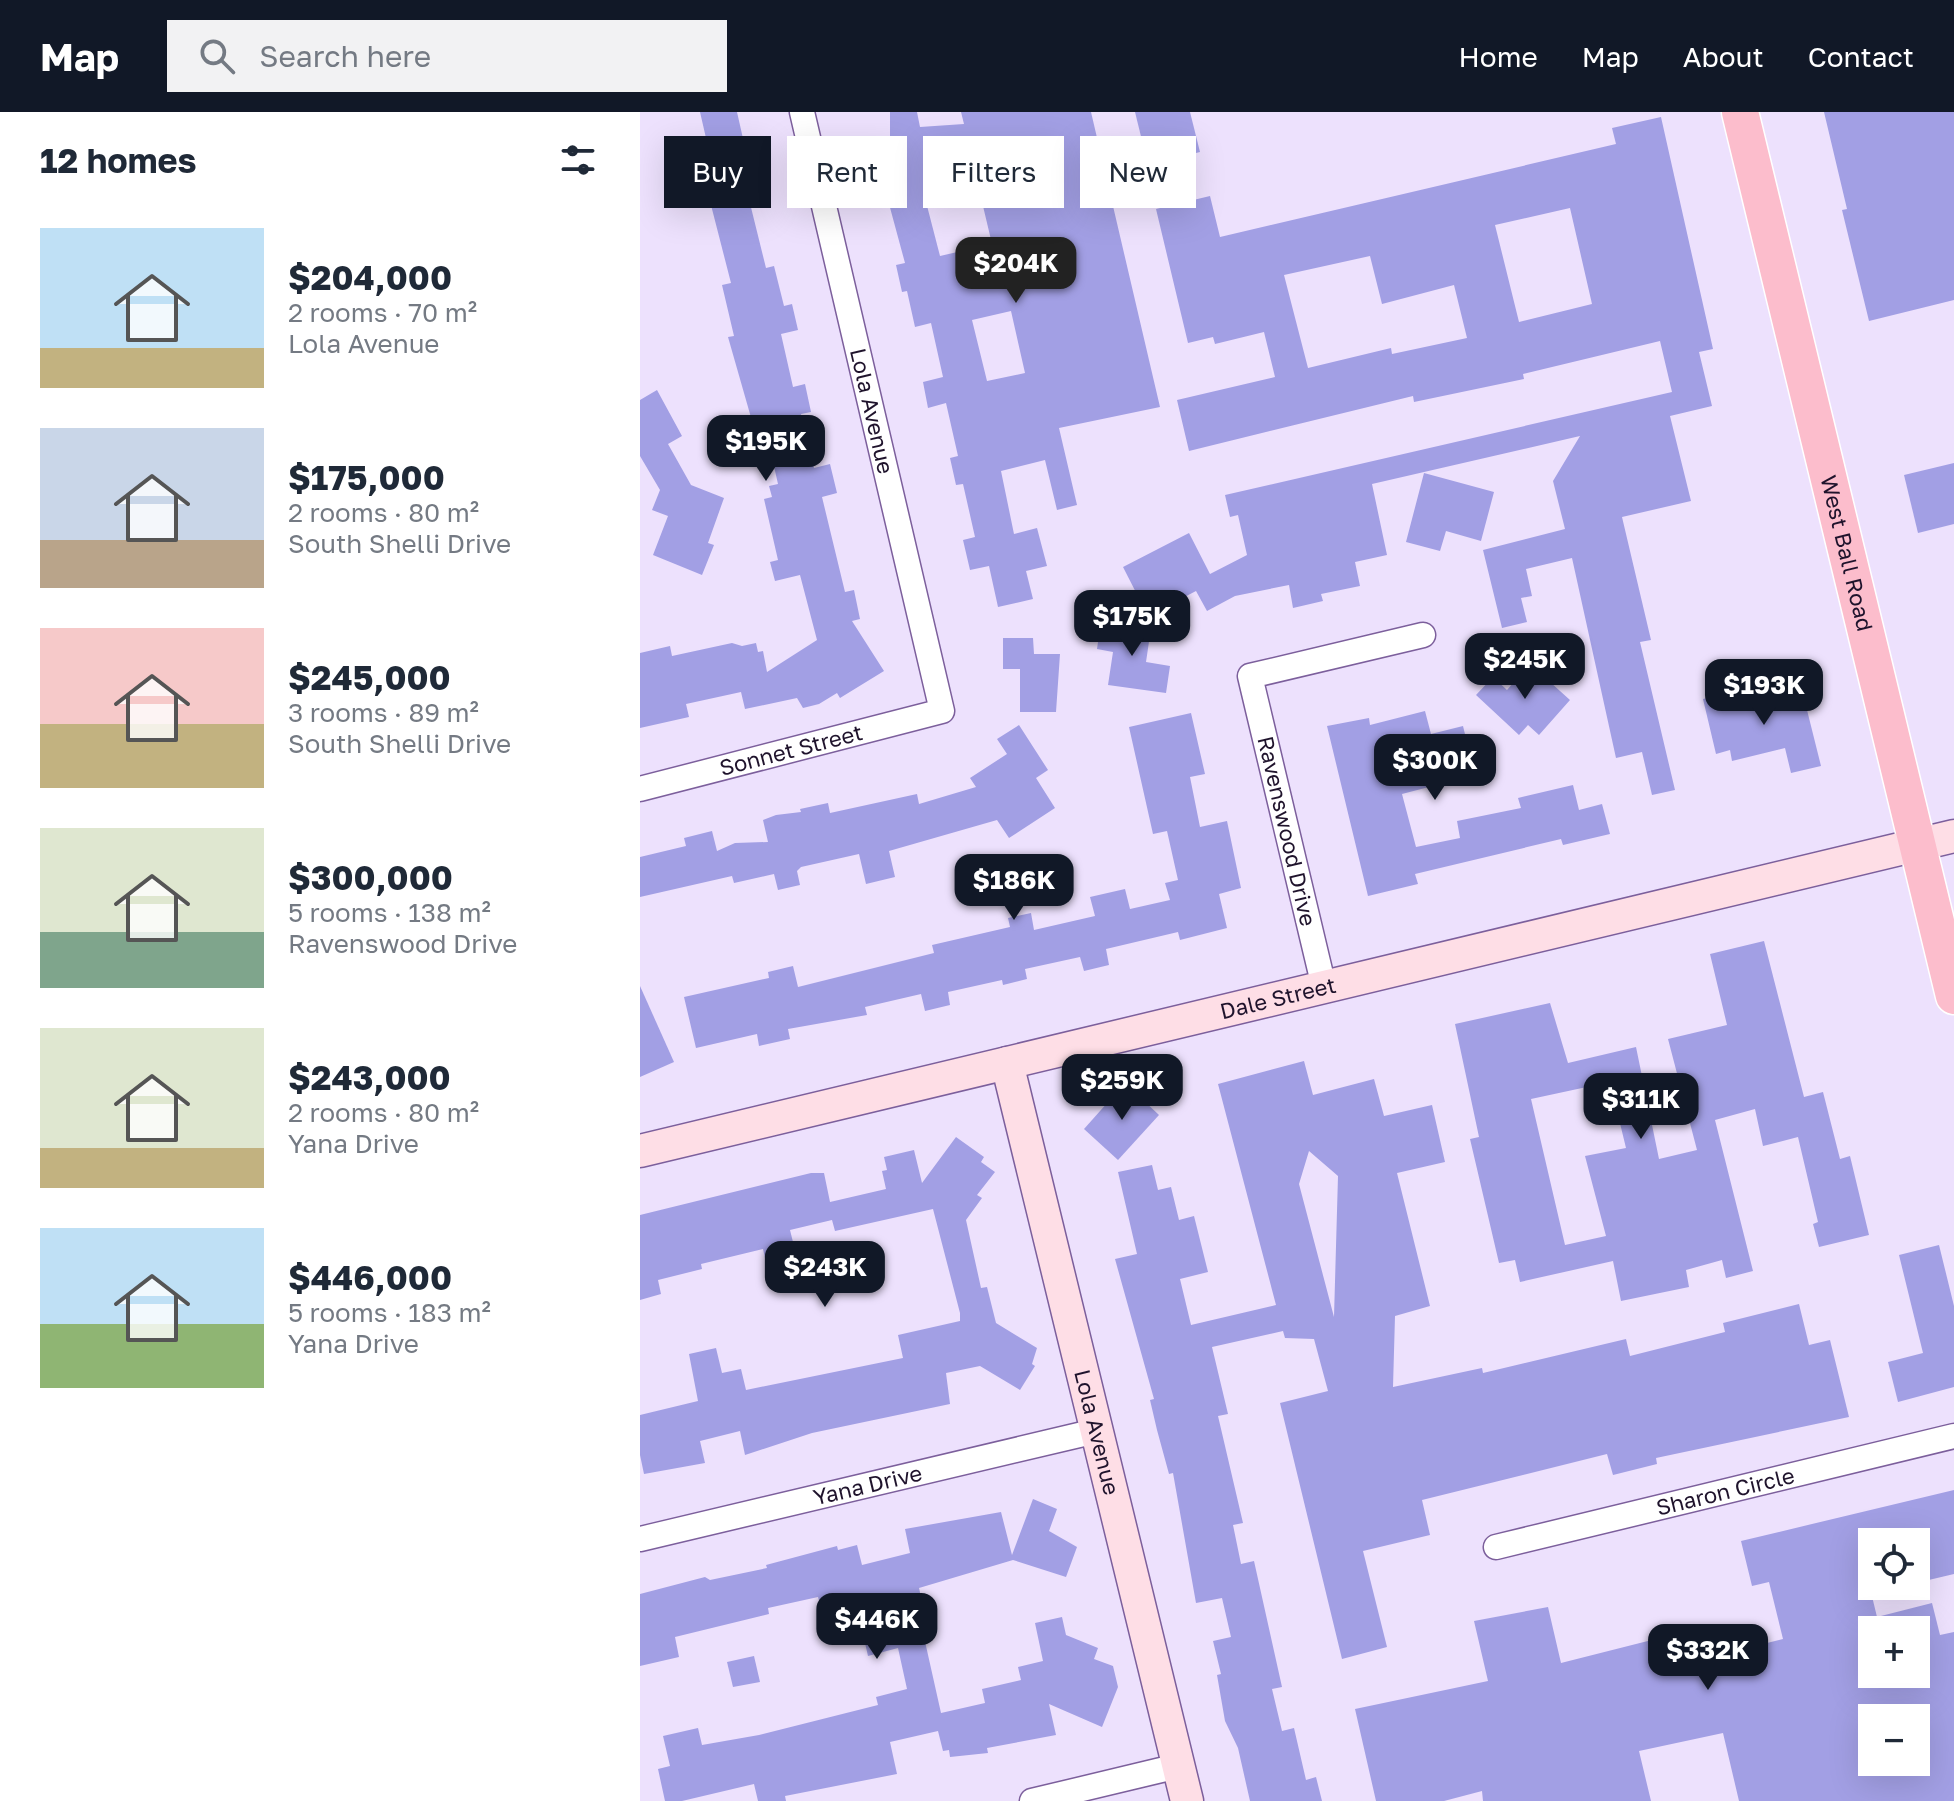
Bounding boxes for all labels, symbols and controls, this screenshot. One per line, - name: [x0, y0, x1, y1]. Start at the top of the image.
- search box: [167, 20, 727, 92]
- text: Map: [40, 34, 119, 79]
- icon: search: [195, 34, 239, 78]
- text: Search here: [259, 38, 431, 74]
- text: Home: [1459, 40, 1538, 73]
- text: Map: [1582, 40, 1639, 73]
- text: About: [1683, 40, 1764, 73]
- text: Contact: [1808, 40, 1914, 73]
- chip: Buy: [664, 136, 771, 208]
- chip: Rent: [787, 136, 907, 208]
- chip: Filters: [923, 136, 1064, 208]
- chip: New: [1080, 136, 1196, 208]
- icon: filters: [556, 138, 600, 182]
- text: 12 homes: [40, 140, 197, 180]
- pin: $204K: [960, 237, 1072, 305]
- text: $204K: [973, 247, 1059, 278]
- text: $204,000: [288, 257, 452, 297]
- icon: home: [104, 260, 200, 356]
- text: 2 rooms · 70 m²: [288, 297, 477, 328]
- text: Lola Avenue: [288, 328, 439, 359]
- street label: Lola Avenue: [845, 345, 900, 476]
- pin: $195K: [710, 415, 822, 483]
- text: $195K: [725, 425, 807, 456]
- text: $175,000: [288, 457, 445, 497]
- icon: home: [104, 460, 200, 556]
- street label: West Ball Road: [1815, 472, 1879, 634]
- text: 2 rooms · 80 m²: [288, 497, 479, 528]
- text: South Shelli Drive: [288, 528, 511, 559]
- pin: $175K: [1076, 590, 1188, 658]
- text: $175K: [1092, 600, 1172, 631]
- pin: $245K: [1469, 633, 1581, 701]
- text: $245K: [1483, 643, 1567, 674]
- text: $245,000: [288, 657, 451, 697]
- pin: $193K: [1708, 659, 1820, 727]
- icon: home: [104, 660, 200, 756]
- text: $193K: [1723, 669, 1805, 700]
- text: 3 rooms · 89 m²: [288, 697, 479, 728]
- street label: Sonnet Street: [717, 718, 865, 781]
- text: South Shelli Drive: [288, 728, 511, 759]
- street label: Ravenswood Drive: [1253, 733, 1322, 928]
- pin: $300K: [1379, 734, 1491, 802]
- text: $300K: [1392, 744, 1478, 775]
- pin: $186K: [958, 854, 1070, 922]
- text: $300,000: [288, 857, 453, 897]
- icon: home: [104, 860, 200, 956]
- text: $186K: [973, 864, 1055, 895]
- text: 5 rooms · 138 m²: [288, 897, 491, 928]
- text: Ravenswood Drive: [288, 928, 517, 959]
- street label: Dale Street: [1217, 971, 1338, 1024]
- pin: $259K: [1066, 1054, 1178, 1122]
- text: $243,000: [288, 1057, 451, 1097]
- icon: home: [104, 1060, 200, 1156]
- text: $259K: [1080, 1064, 1164, 1095]
- pin: $311K: [1585, 1073, 1697, 1141]
- text: $311K: [1602, 1083, 1680, 1114]
- text: 2 rooms · 80 m²: [288, 1097, 479, 1128]
- text: Yana Drive: [288, 1128, 419, 1159]
- pin: $243K: [769, 1241, 881, 1309]
- text: $243K: [783, 1251, 867, 1282]
- text: $446,000: [288, 1257, 452, 1297]
- icon: home: [104, 1260, 200, 1356]
- text: 5 rooms · 183 m²: [288, 1297, 491, 1328]
- text: Yana Drive: [288, 1328, 419, 1359]
- street label: Lola Avenue: [1069, 1367, 1126, 1498]
- street label: Yana Drive: [811, 1459, 925, 1510]
- street label: Sharon Circle: [1653, 1461, 1797, 1521]
- map controls: [1858, 1528, 1930, 1776]
- button: locate: [1858, 1528, 1930, 1600]
- pin: $446K: [821, 1593, 933, 1661]
- text: $446K: [834, 1603, 920, 1634]
- button: +: [1858, 1616, 1930, 1688]
- pin: $332K: [1652, 1624, 1764, 1692]
- text: $332K: [1666, 1634, 1750, 1665]
- button: −: [1858, 1704, 1930, 1776]

